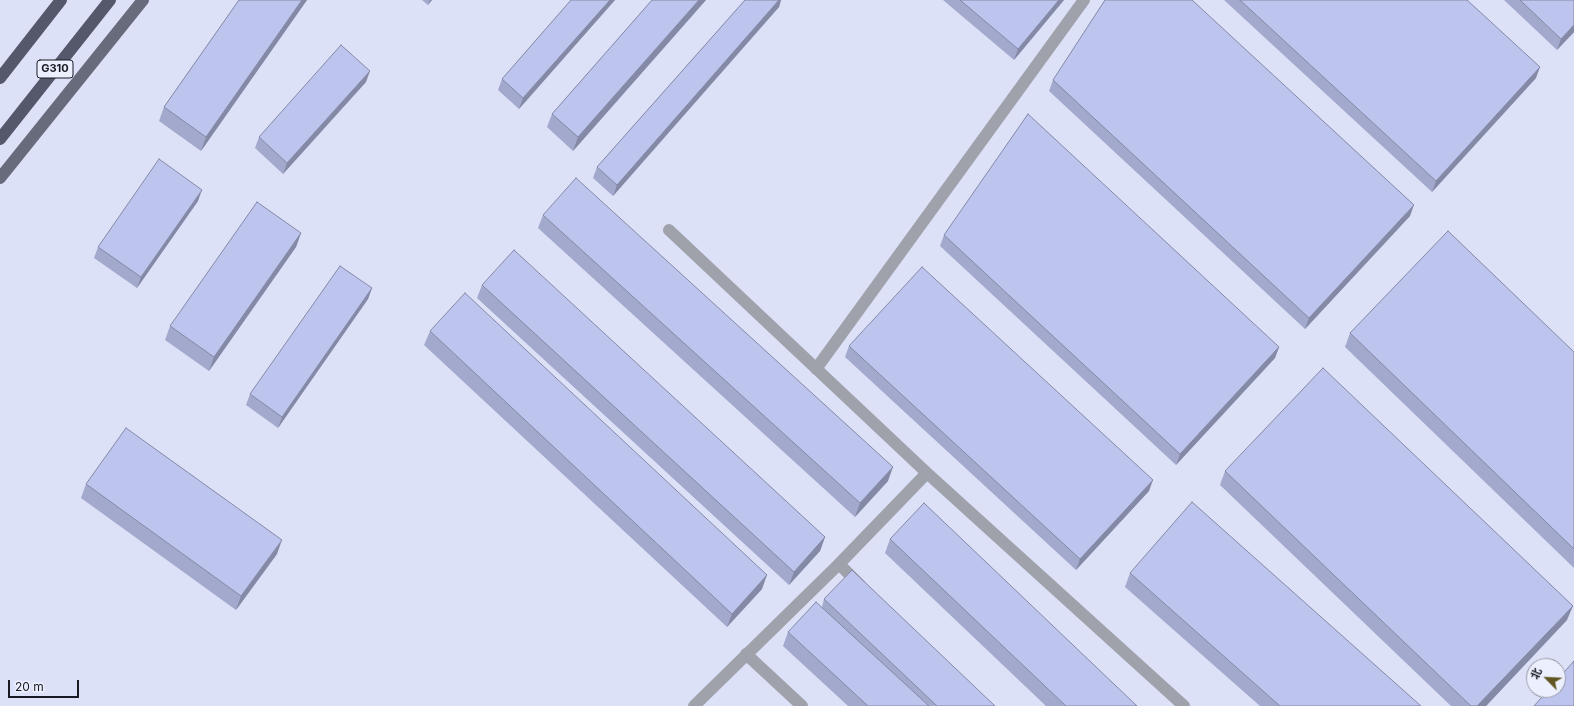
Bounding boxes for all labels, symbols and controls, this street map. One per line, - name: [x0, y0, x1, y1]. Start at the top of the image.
- road number: G310: [37, 60, 73, 78]
- north arrow: [1526, 658, 1566, 698]
- text: 北: [1527, 666, 1545, 681]
- scale bar: [10, 672, 81, 698]
- text: 20 m: [15, 679, 44, 694]

